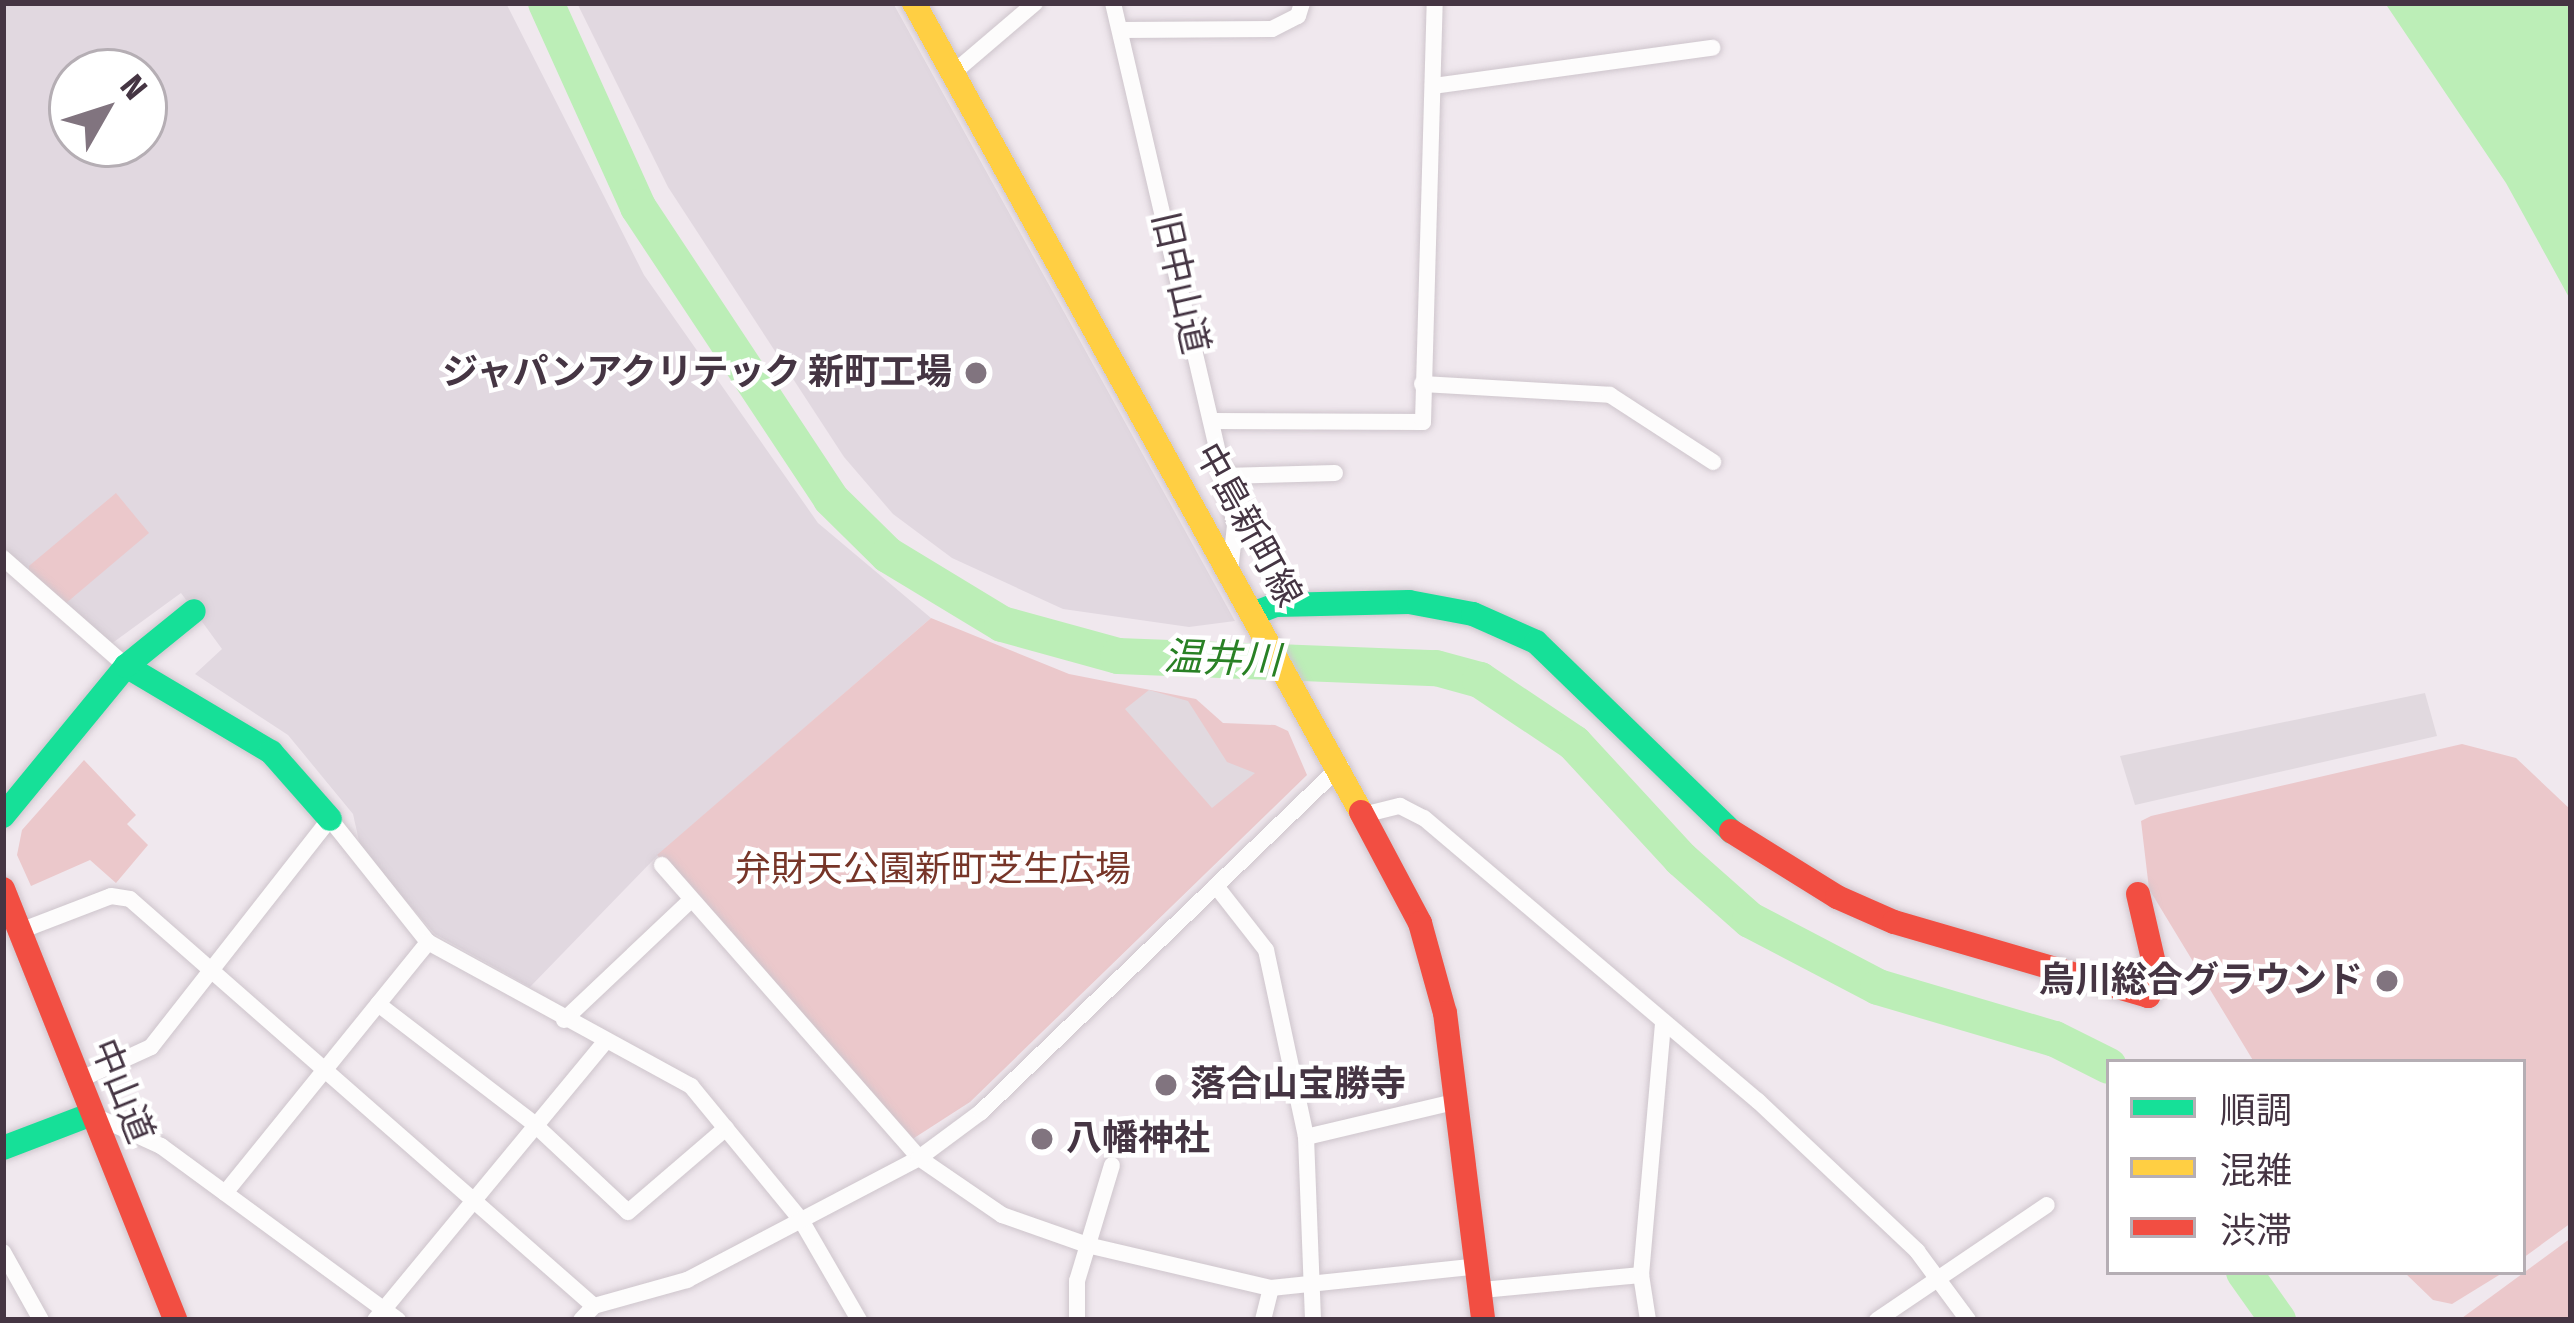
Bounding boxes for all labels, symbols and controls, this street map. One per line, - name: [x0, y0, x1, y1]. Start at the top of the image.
- north arrow: [48, 48, 168, 168]
- text: N: [112, 67, 155, 108]
- street label: 旧中山道: [1143, 208, 1217, 358]
- place label: ジャパンアクリテック 新町工場: [441, 351, 952, 395]
- marker: ジャパンアクリテック 新町工場: [963, 360, 989, 386]
- street label: 中島新町線: [1185, 436, 1311, 614]
- water label: 温井川: [1163, 634, 1281, 684]
- park label: 弁財天公園新町芝生広場: [735, 848, 1131, 892]
- place label: 烏川総合グラウンド: [2039, 959, 2363, 1003]
- marker: 烏川総合グラウンド: [2374, 968, 2400, 994]
- street label: 中山道: [82, 1033, 162, 1149]
- legend: [2106, 1059, 2526, 1275]
- place label: 落合山宝勝寺: [1190, 1063, 1406, 1107]
- marker: 落合山宝勝寺: [1153, 1072, 1179, 1098]
- text: 順調: [2220, 1089, 2292, 1133]
- place label: 八幡神社: [1066, 1117, 1210, 1161]
- marker: 八幡神社: [1029, 1126, 1055, 1152]
- text: 混雑: [2220, 1149, 2292, 1193]
- text: 渋滞: [2220, 1209, 2292, 1253]

